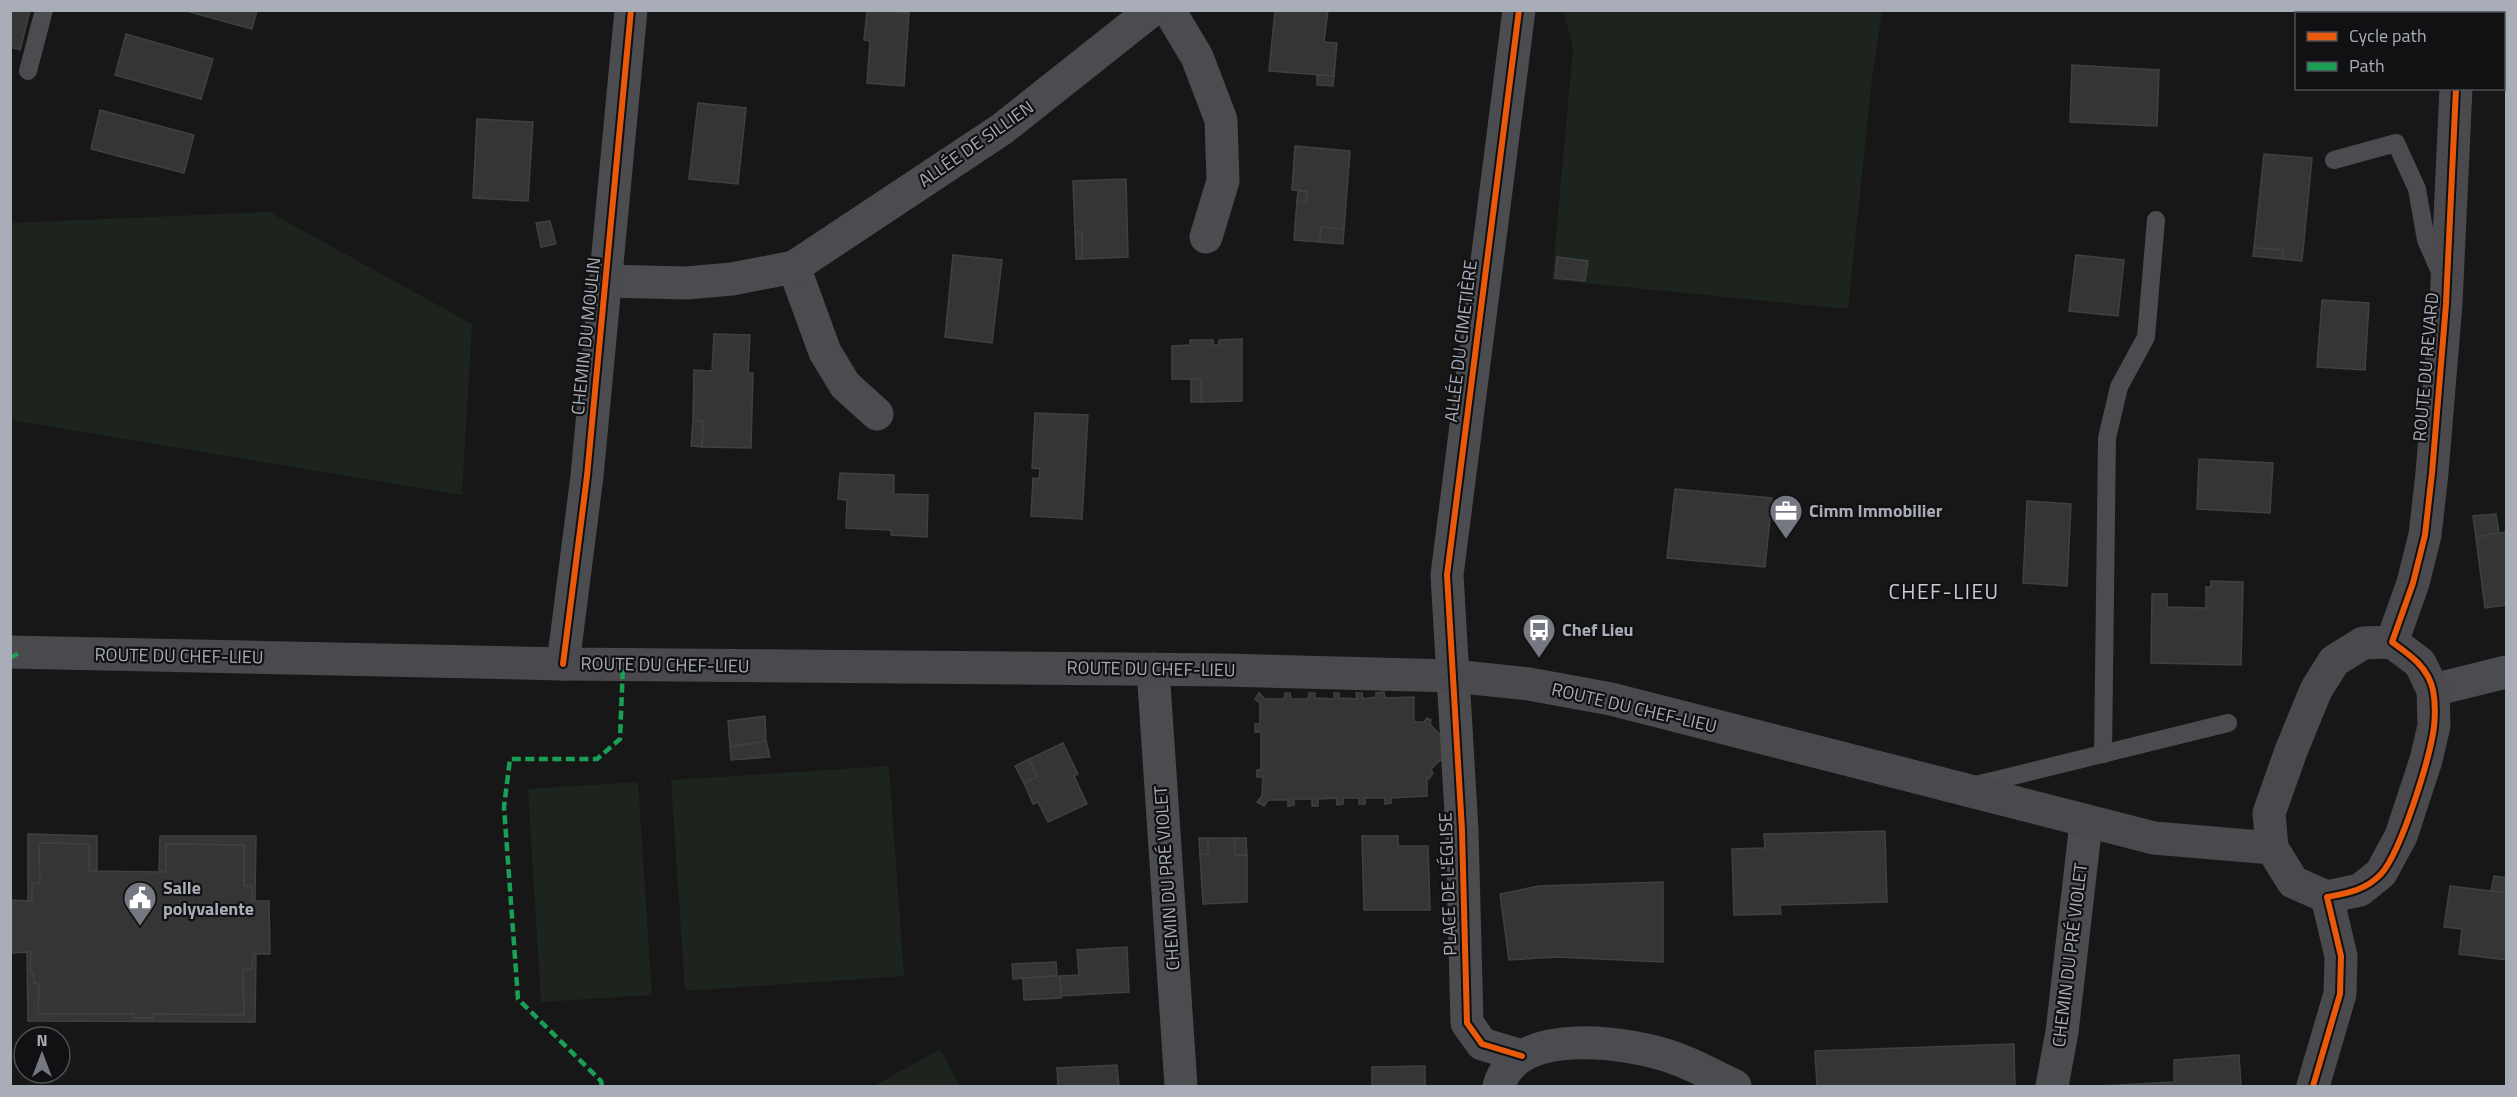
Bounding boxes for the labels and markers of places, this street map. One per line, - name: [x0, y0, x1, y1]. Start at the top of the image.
- office icon: Cimm Immobilier: [1768, 493, 1804, 540]
- place label: Cimm Immobilier: [1809, 497, 1943, 524]
- bus stop icon: Chef Lieu: [1521, 612, 1557, 659]
- place label: Chef Lieu: [1562, 616, 1634, 643]
- place label: Salle polyvalente: [163, 874, 254, 922]
- public building icon: Salle polyvalente: [122, 880, 158, 927]

